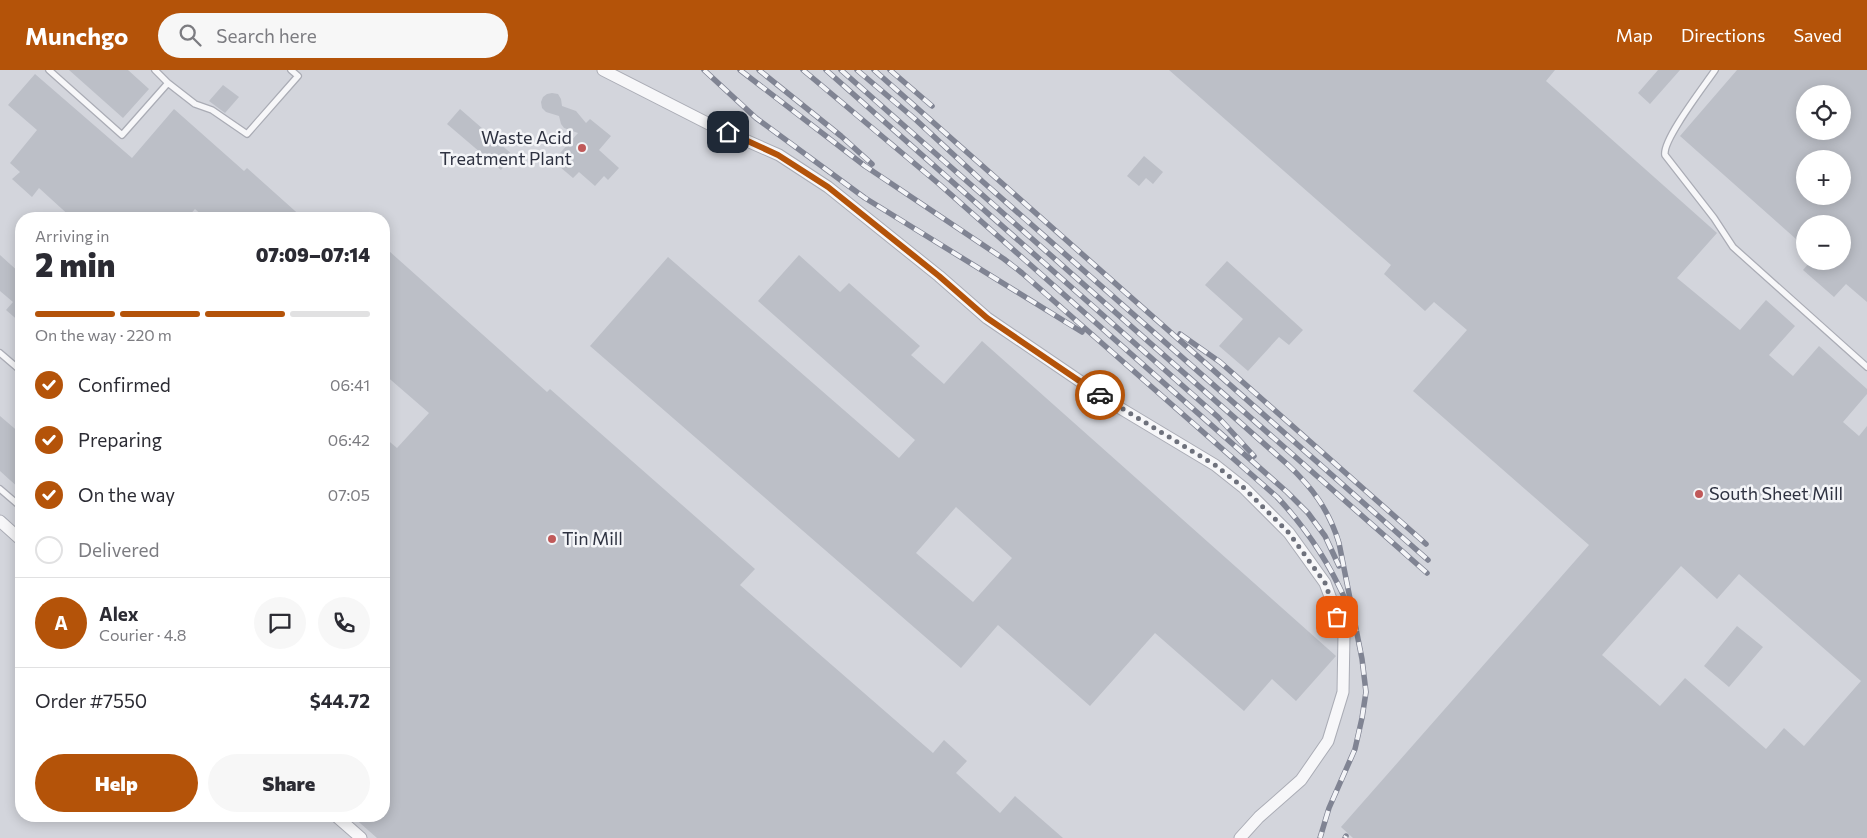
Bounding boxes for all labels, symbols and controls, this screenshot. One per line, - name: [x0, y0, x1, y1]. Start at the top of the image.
- search box: [158, 13, 508, 58]
- text: Munchgo: [25, 21, 128, 50]
- icon: search: [176, 21, 204, 49]
- text: Search here: [216, 24, 317, 47]
- text: Map: [1616, 24, 1653, 46]
- text: Directions: [1681, 24, 1765, 46]
- text: Saved: [1793, 24, 1842, 46]
- map controls: [1796, 85, 1851, 270]
- button: locate: [1796, 85, 1851, 140]
- pin: [707, 111, 749, 153]
- icon: home: [714, 118, 742, 146]
- place label: Waste Acid Treatment Plant: [439, 126, 572, 169]
- marker: Waste Acid Treatment Plant: [576, 142, 588, 154]
- button: +: [1796, 150, 1851, 205]
- button: −: [1796, 215, 1851, 270]
- text: Arriving in: [35, 226, 109, 245]
- text: 07:09–07:14: [256, 243, 370, 266]
- text: 2 min: [35, 244, 115, 284]
- text: On the way · 220 m: [35, 325, 172, 344]
- courier: [1075, 370, 1125, 420]
- icon: check: [35, 371, 63, 399]
- text: Confirmed: [78, 373, 171, 396]
- text: 06:41: [330, 375, 370, 394]
- icon: car: [1086, 381, 1114, 409]
- icon: check: [35, 426, 63, 454]
- text: Preparing: [78, 428, 162, 451]
- text: 06:42: [328, 430, 370, 449]
- icon: check: [35, 481, 63, 509]
- place label: South Sheet Mill: [1709, 482, 1843, 504]
- text: On the way: [78, 483, 175, 506]
- text: 07:05: [328, 485, 370, 504]
- marker: South Sheet Mill: [1693, 488, 1705, 500]
- place label: Tin Mill: [562, 527, 623, 549]
- marker: Tin Mill: [546, 533, 558, 545]
- text: Delivered: [78, 538, 159, 561]
- pin: [1316, 596, 1358, 638]
- button: chat: [254, 597, 306, 649]
- button: phone: [318, 597, 370, 649]
- text: Alex: [99, 602, 139, 625]
- icon: bag: [1323, 603, 1351, 631]
- text: A: [54, 611, 68, 634]
- text: Courier · 4.8: [99, 625, 186, 644]
- text: Order #7550: [35, 689, 147, 712]
- text: $44.72: [310, 689, 370, 712]
- button: Help: [35, 754, 198, 812]
- button: Share: [208, 754, 370, 812]

